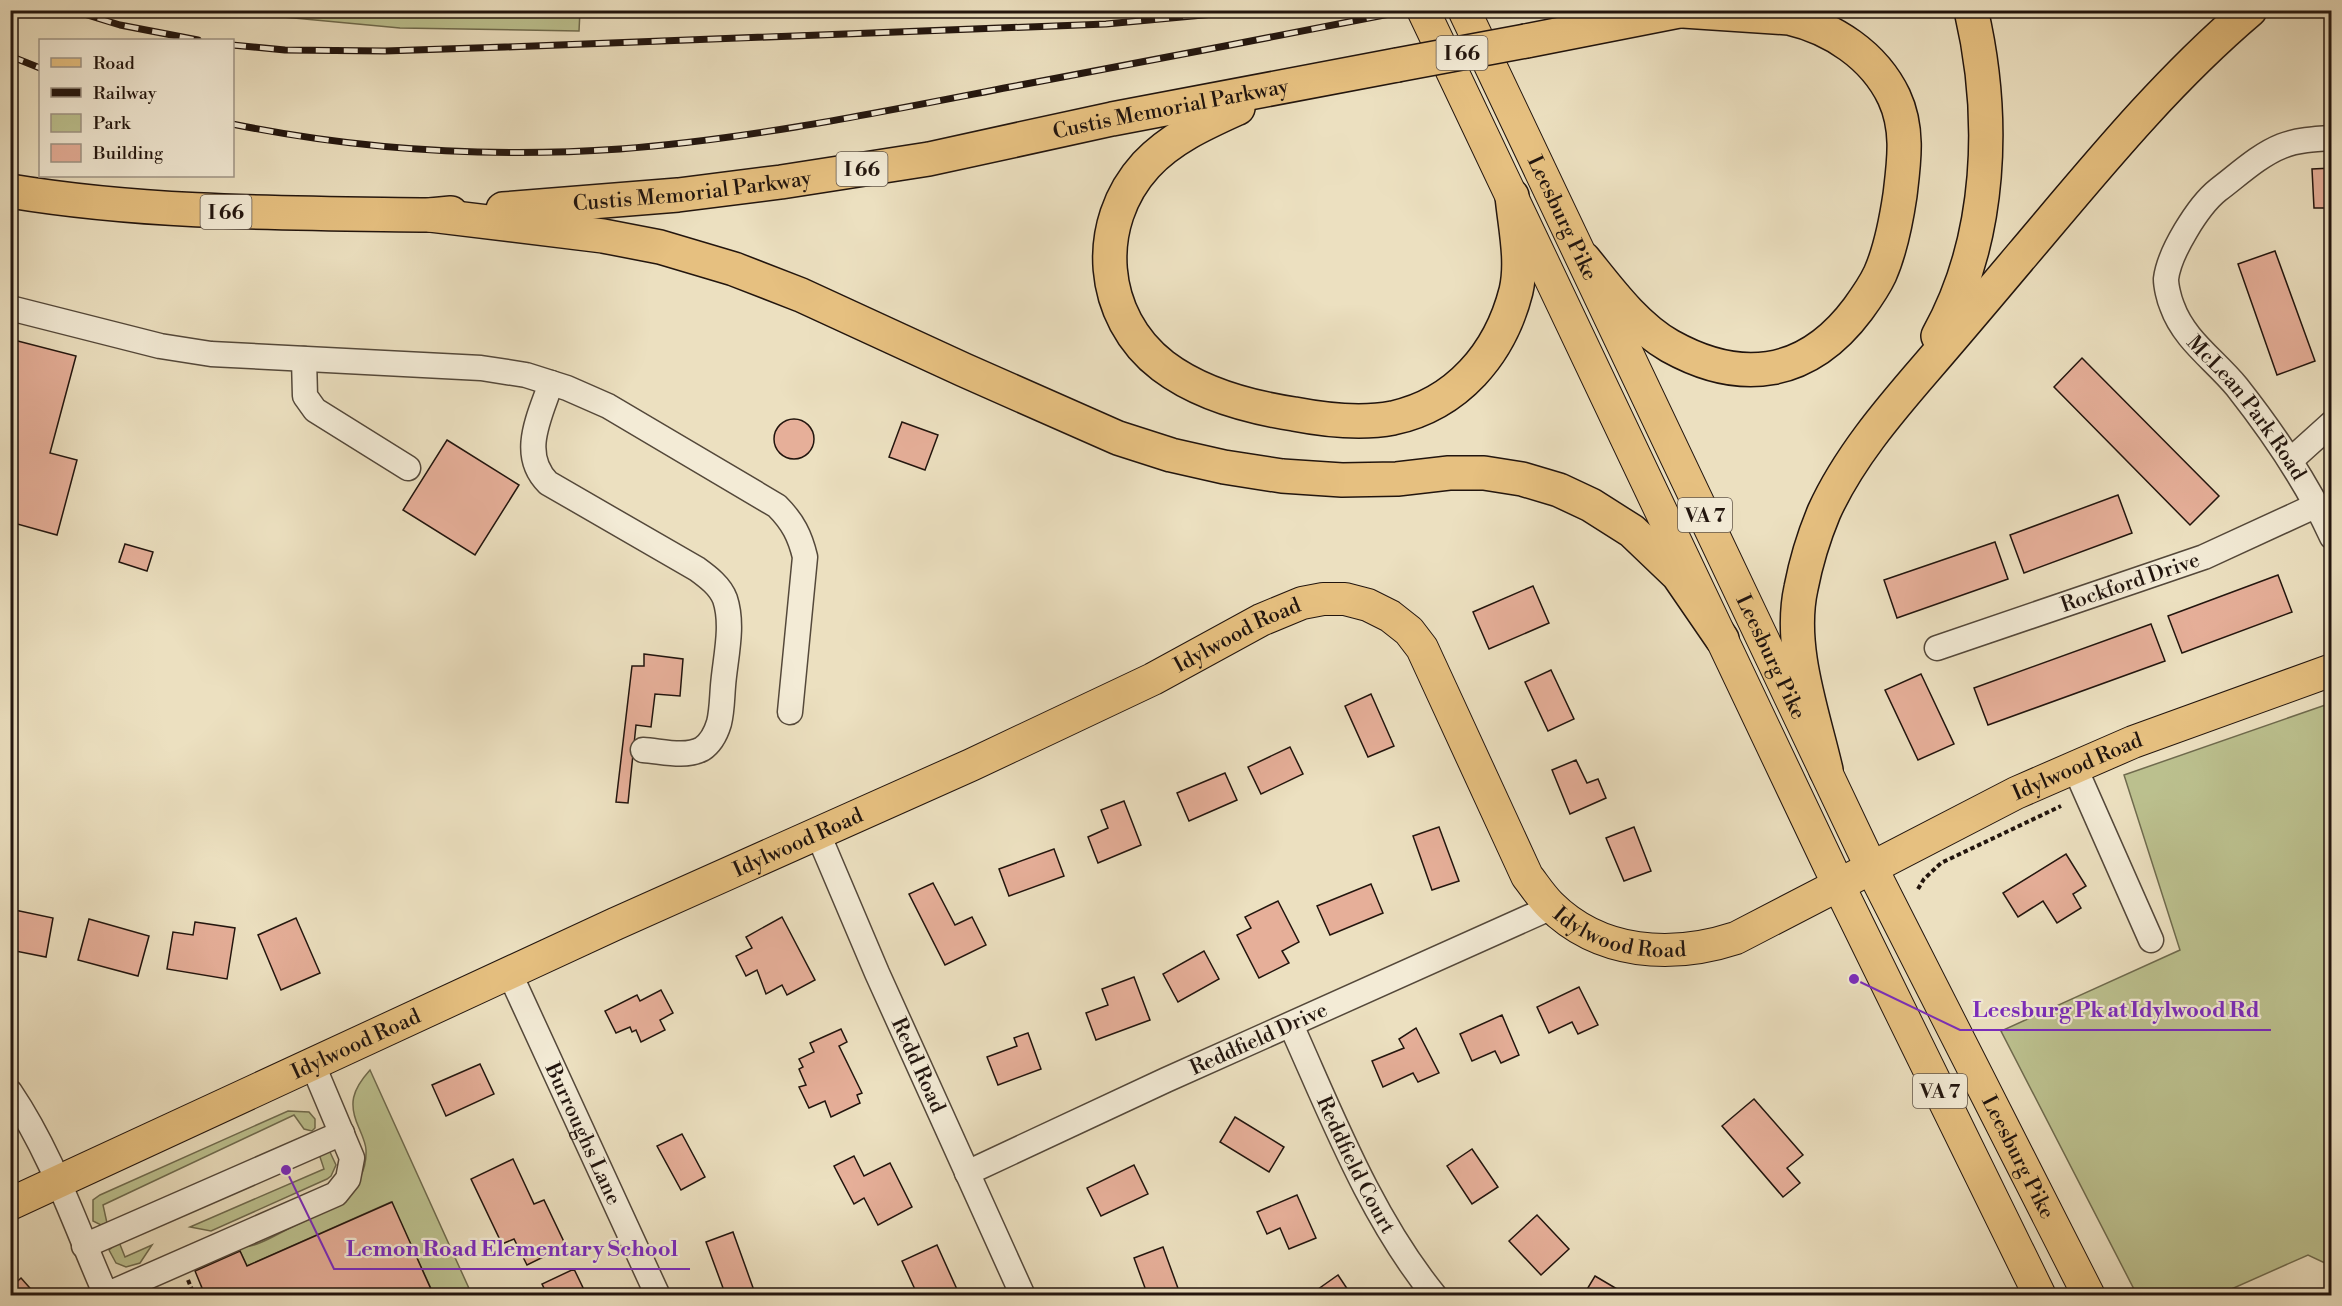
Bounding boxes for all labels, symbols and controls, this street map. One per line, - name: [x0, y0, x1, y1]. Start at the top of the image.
- road number: I 66: [1436, 36, 1488, 70]
- legend: [39, 39, 234, 177]
- text: Road: [93, 52, 136, 75]
- street label: Custis Memorial Parkway: [1050, 74, 1292, 146]
- text: Railway: [93, 82, 157, 105]
- text: Park: [93, 112, 132, 135]
- text: Building: [92, 142, 164, 165]
- road number: I 66: [836, 152, 888, 186]
- street label: Leesburg Pike: [1521, 152, 1602, 285]
- street label: Custis Memorial Parkway: [572, 165, 814, 217]
- road number: I 66: [200, 195, 252, 229]
- street label: McLean Park Road: [2181, 330, 2311, 485]
- road number: VA 7: [1678, 498, 1732, 532]
- street label: Rockford Drive: [2057, 547, 2203, 619]
- street label: Leesburg Pike: [1730, 591, 1811, 724]
- street label: Idylwood Road: [1170, 593, 1305, 679]
- street label: Idylwood Road: [2009, 728, 2146, 807]
- street label: Idylwood Road: [729, 803, 867, 884]
- street label: Idylwood Road: [1547, 902, 1687, 964]
- callout: Leesburg Pk at Idylwood Rd: [1960, 990, 2271, 1030]
- street label: Reddfield Drive: [1186, 997, 1332, 1082]
- text: Leesburg Pk at Idylwood Rd: [1972, 997, 2260, 1024]
- street label: Idylwood Road: [287, 1004, 425, 1086]
- street label: Redd Road: [885, 1014, 951, 1117]
- street label: Burroughs Lane: [538, 1058, 626, 1209]
- road number: VA 7: [1913, 1074, 1967, 1108]
- street label: Leesburg Pike: [1975, 1091, 2060, 1224]
- street label: Reddfield Court: [1310, 1092, 1401, 1239]
- callout: Lemon Road Elementary School: [334, 1229, 690, 1269]
- text: Lemon Road Elementary School: [346, 1236, 678, 1263]

